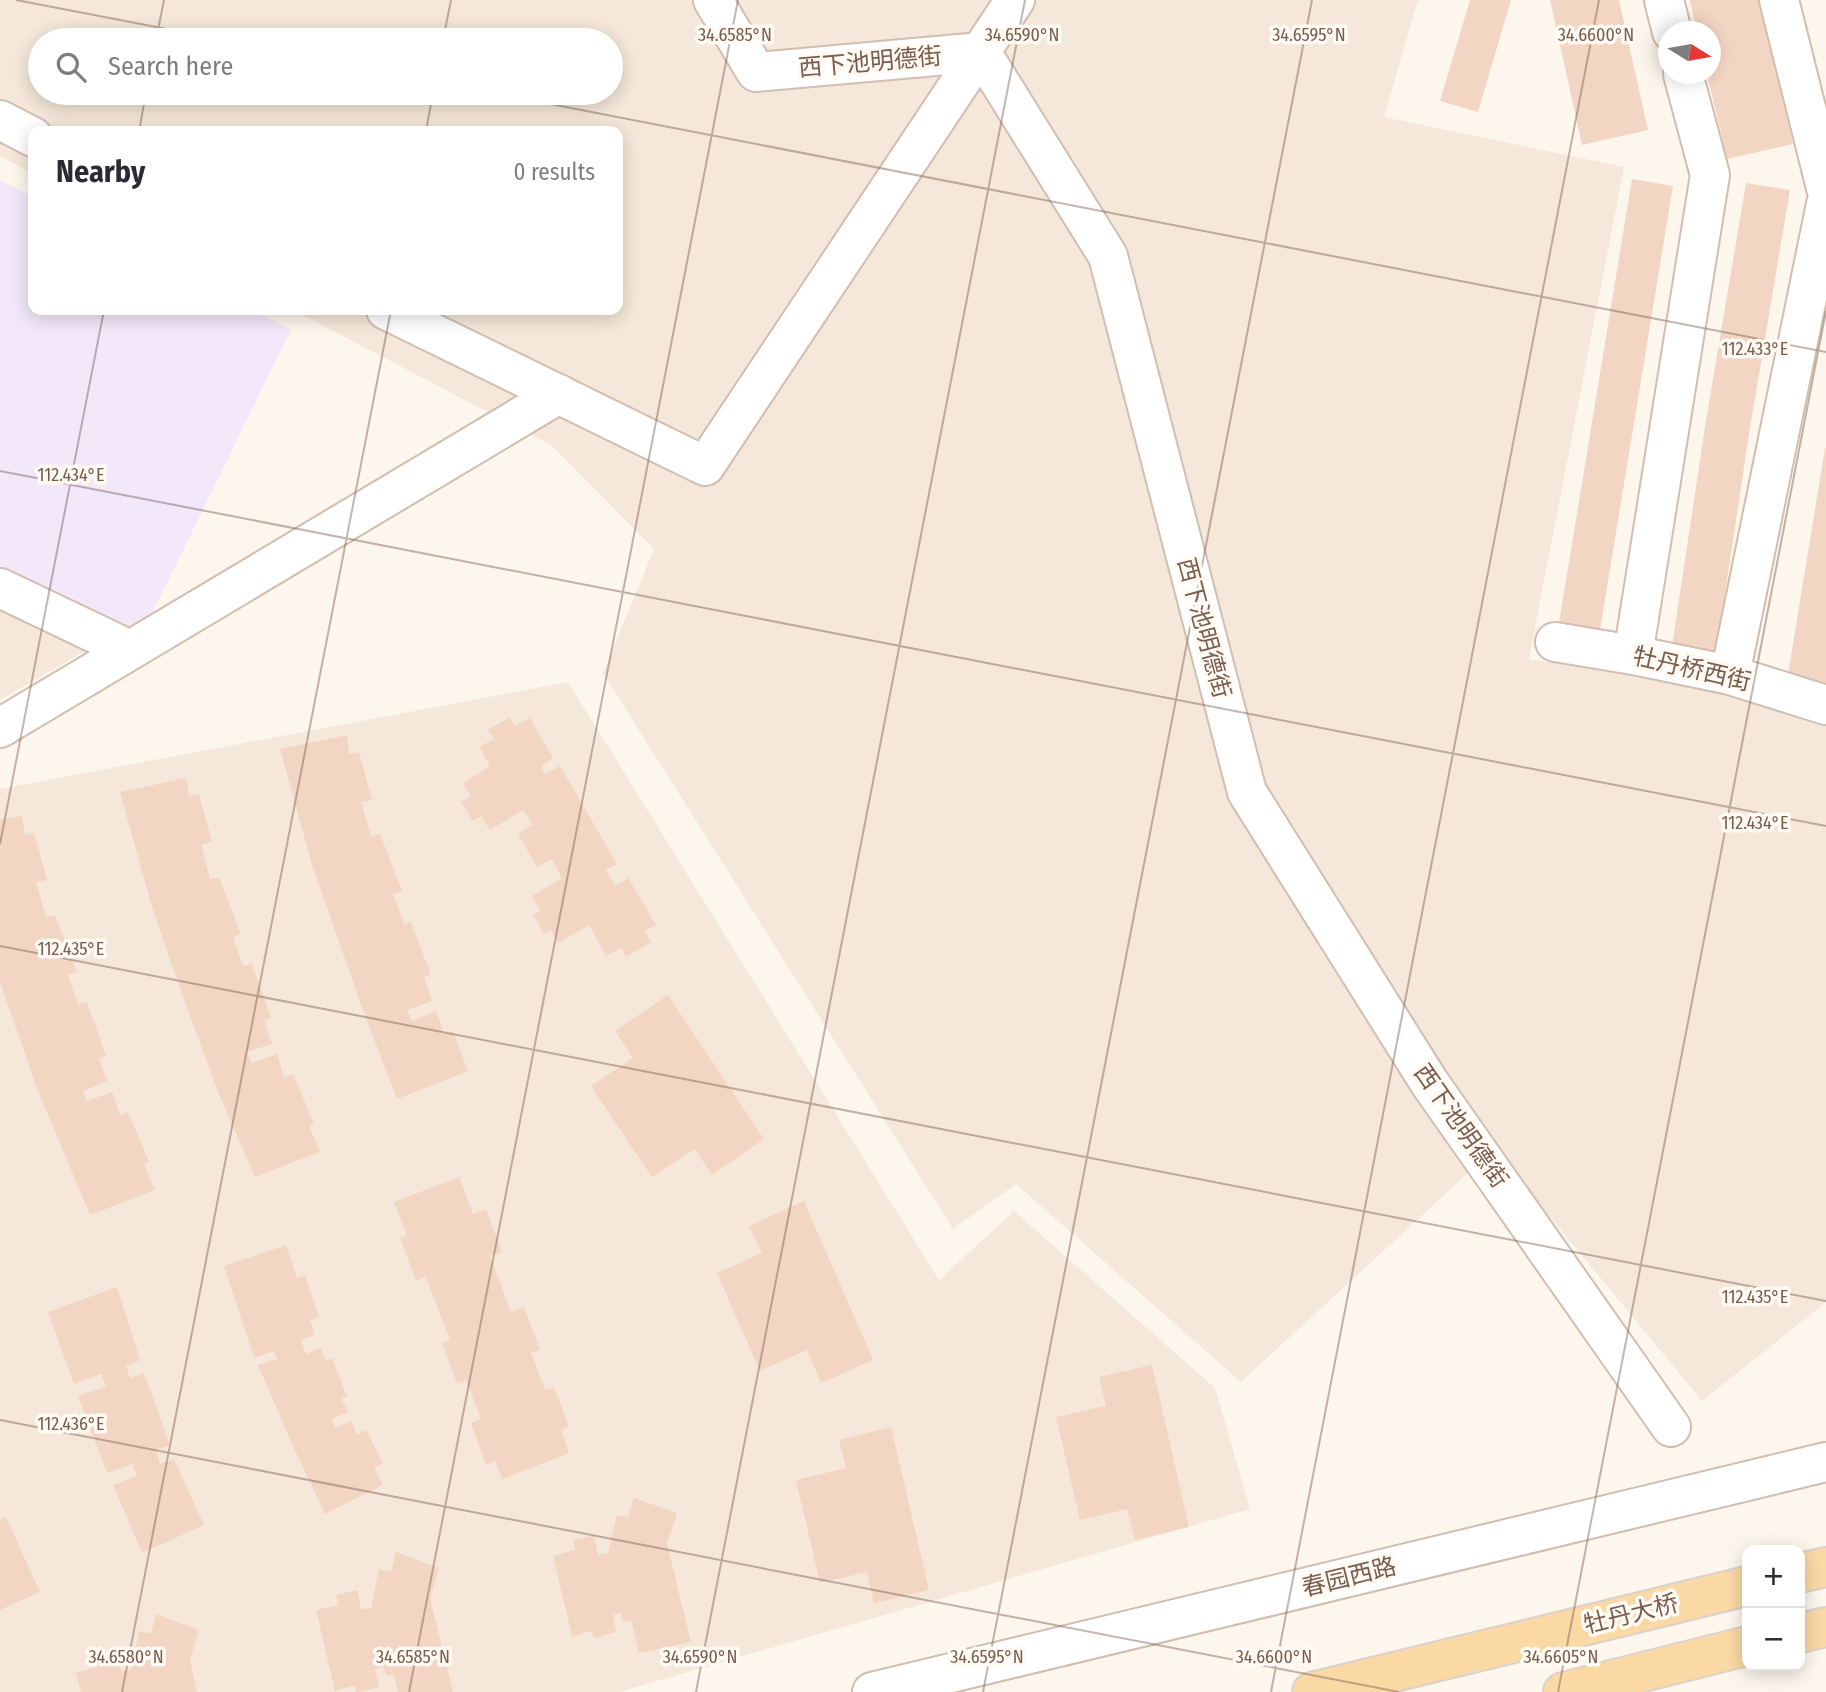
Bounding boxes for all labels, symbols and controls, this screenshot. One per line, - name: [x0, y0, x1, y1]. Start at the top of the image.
- north arrow: [1658, 21, 1721, 84]
- text: 34.6585°N: [698, 24, 772, 46]
- text: 34.6590°N: [985, 24, 1059, 46]
- text: 34.6595°N: [1272, 24, 1346, 46]
- text: 34.6600°N: [1558, 24, 1634, 46]
- search box: [28, 28, 623, 105]
- street label: 西下池明德街: [797, 42, 943, 82]
- icon: search: [52, 48, 90, 86]
- text: Search here: [108, 51, 233, 82]
- text: Nearby: [56, 154, 145, 190]
- text: 0 results: [514, 158, 595, 186]
- text: 112.433°E: [1722, 338, 1788, 360]
- text: 112.434°E: [37, 464, 105, 486]
- street label: 西下池明德街: [1172, 555, 1236, 701]
- street label: 牡丹桥西街: [1630, 642, 1754, 696]
- text: 112.434°E: [1721, 812, 1789, 834]
- text: 112.435°E: [38, 938, 104, 960]
- street label: 西下池明德街: [1408, 1059, 1514, 1193]
- text: 112.435°E: [1722, 1286, 1788, 1308]
- text: 112.436°E: [37, 1413, 105, 1435]
- map controls: [1742, 1545, 1805, 1671]
- button: +: [1742, 1545, 1805, 1608]
- street label: 春园西路: [1299, 1552, 1399, 1602]
- street label: 牡丹大桥: [1581, 1589, 1681, 1639]
- button: −: [1742, 1608, 1805, 1671]
- text: 34.6580°N: [88, 1646, 164, 1668]
- text: 34.6585°N: [376, 1646, 450, 1668]
- text: 34.6590°N: [663, 1646, 737, 1668]
- text: 34.6595°N: [950, 1646, 1024, 1668]
- text: 34.6600°N: [1236, 1646, 1312, 1668]
- text: 34.6605°N: [1523, 1646, 1599, 1668]

